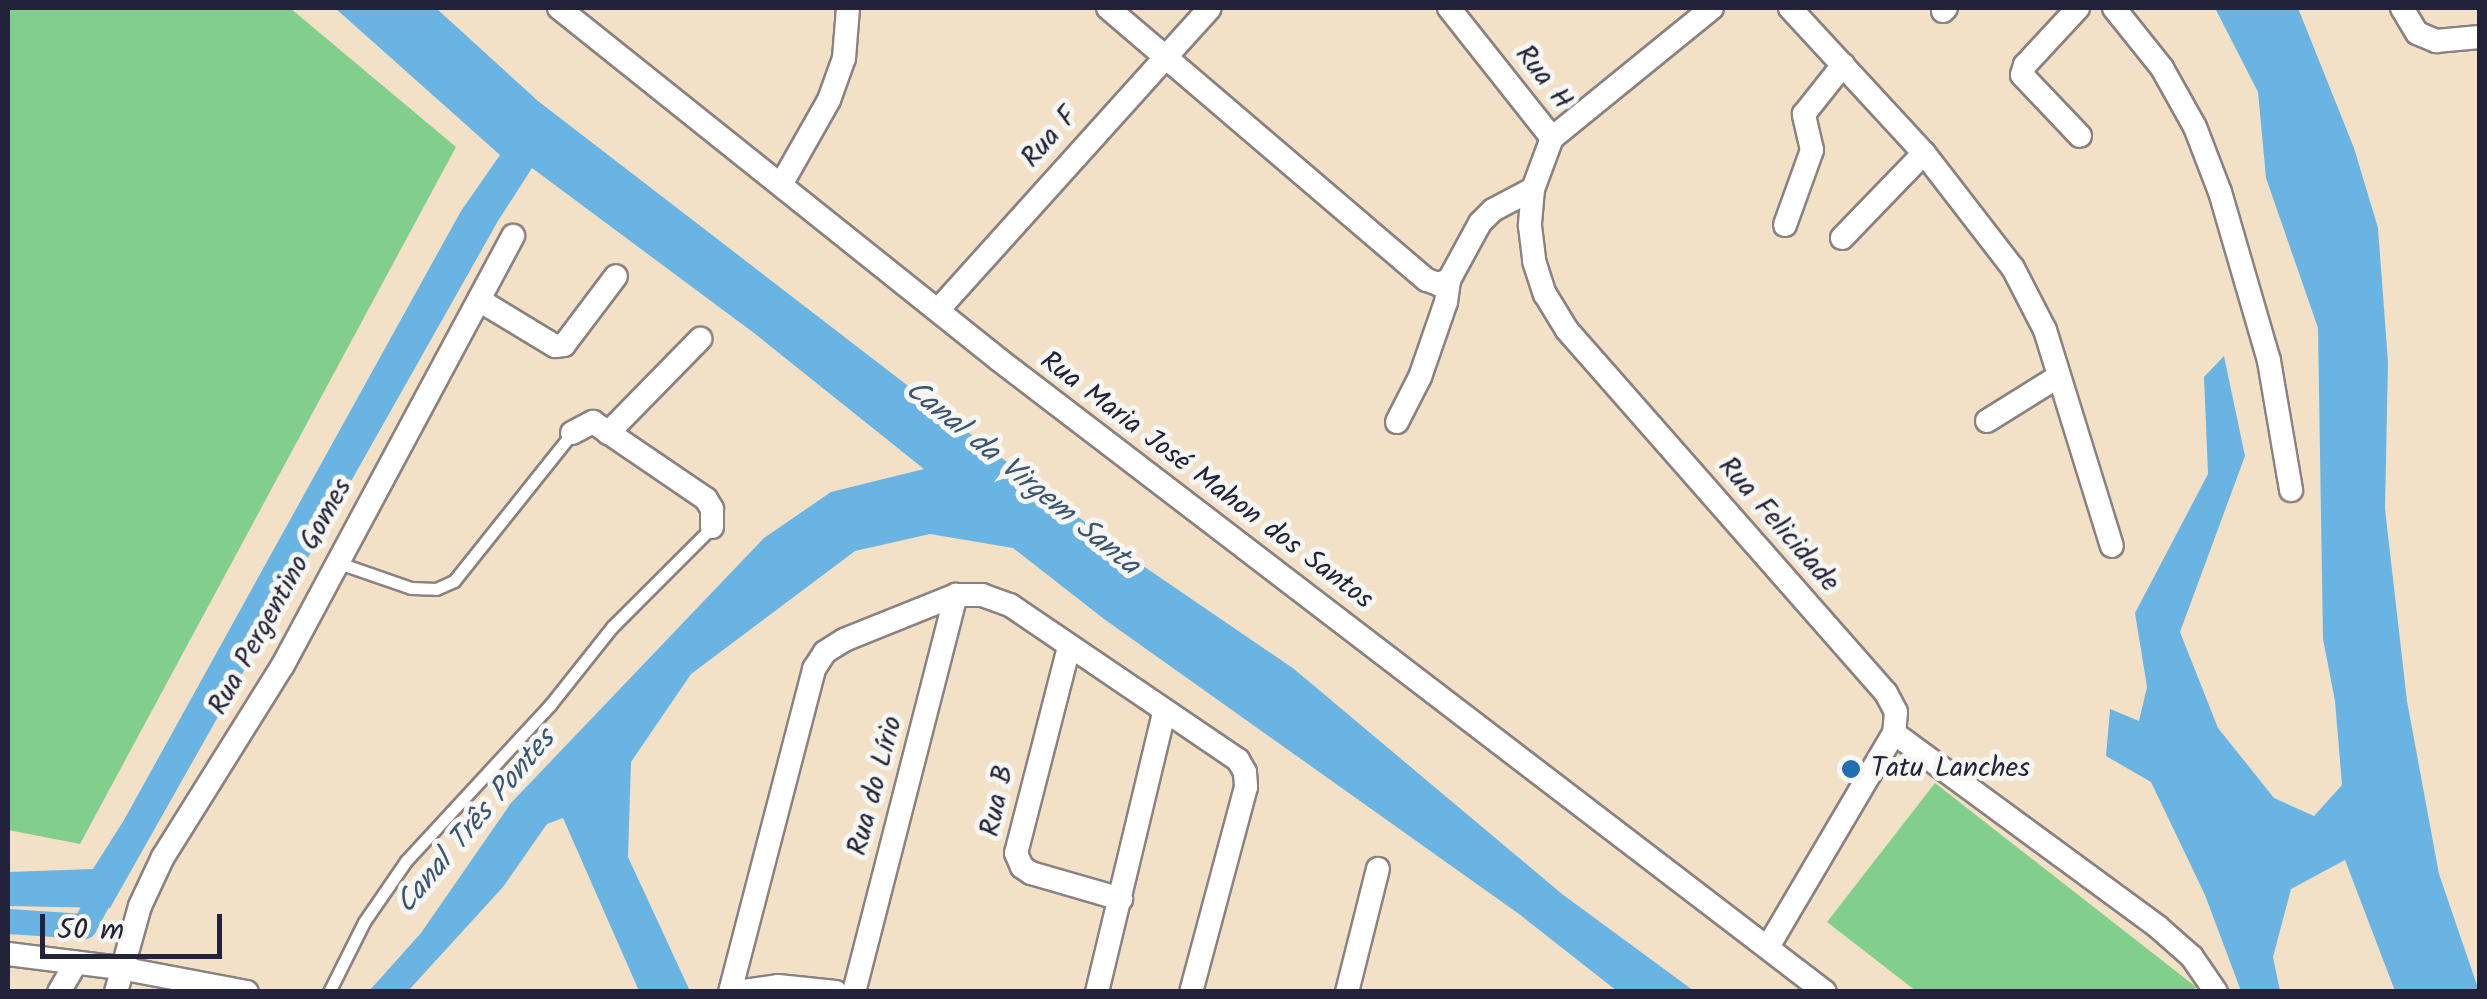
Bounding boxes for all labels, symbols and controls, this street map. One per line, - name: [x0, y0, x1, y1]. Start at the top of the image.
- street label: Rua H: [1507, 39, 1579, 117]
- street label: Rua F: [1015, 101, 1085, 175]
- street label: Rua Maria José Mahon dos Santos: [1033, 345, 1379, 617]
- water label: Canal da Virgem Santa: [898, 372, 1146, 584]
- street label: Rua Felicidade: [1710, 451, 1846, 599]
- street label: Rua Pergentino Gomes: [202, 473, 360, 721]
- street label: Rua do Lírio: [841, 713, 911, 859]
- water label: Canal Três Pontes: [389, 723, 563, 921]
- place label: Tatu Lanches: [1871, 752, 2030, 786]
- marker: Tatu Lanches: [1840, 758, 1862, 780]
- street label: Rua B: [974, 762, 1022, 840]
- scale bar: [45, 894, 228, 956]
- text: 50 m: [57, 907, 124, 955]

